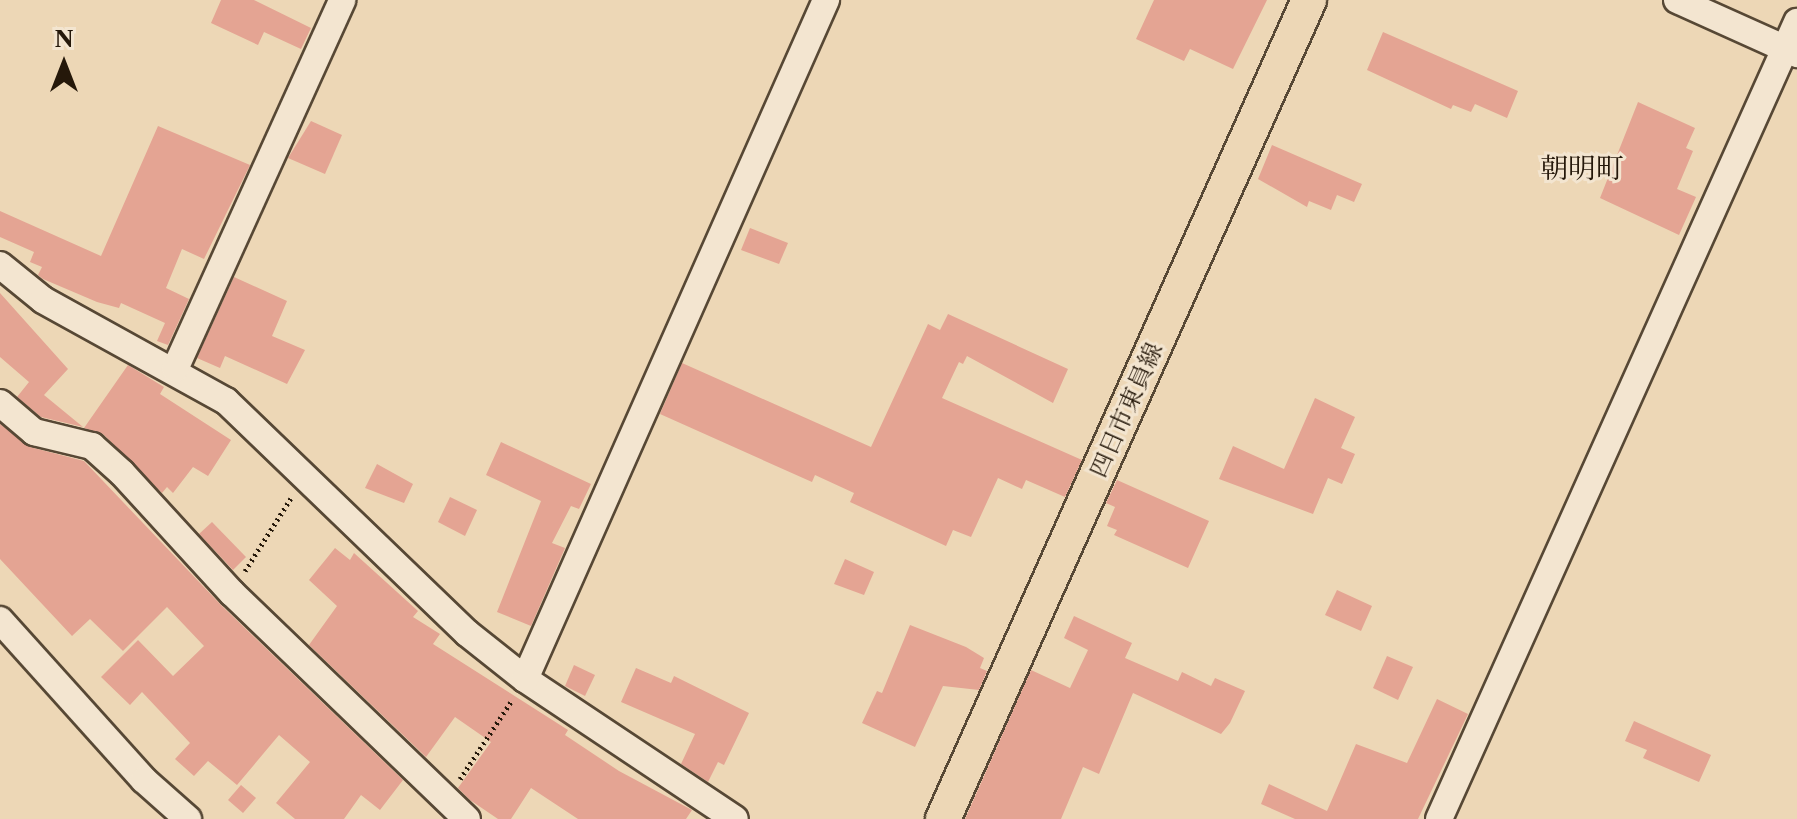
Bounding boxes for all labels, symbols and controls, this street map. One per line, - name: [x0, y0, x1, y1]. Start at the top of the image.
- north arrow: [24, 24, 104, 104]
- text: N: [54, 26, 74, 53]
- district label: 朝明町: [1540, 151, 1624, 185]
- street label: 四日市東員線: [1084, 338, 1168, 482]

